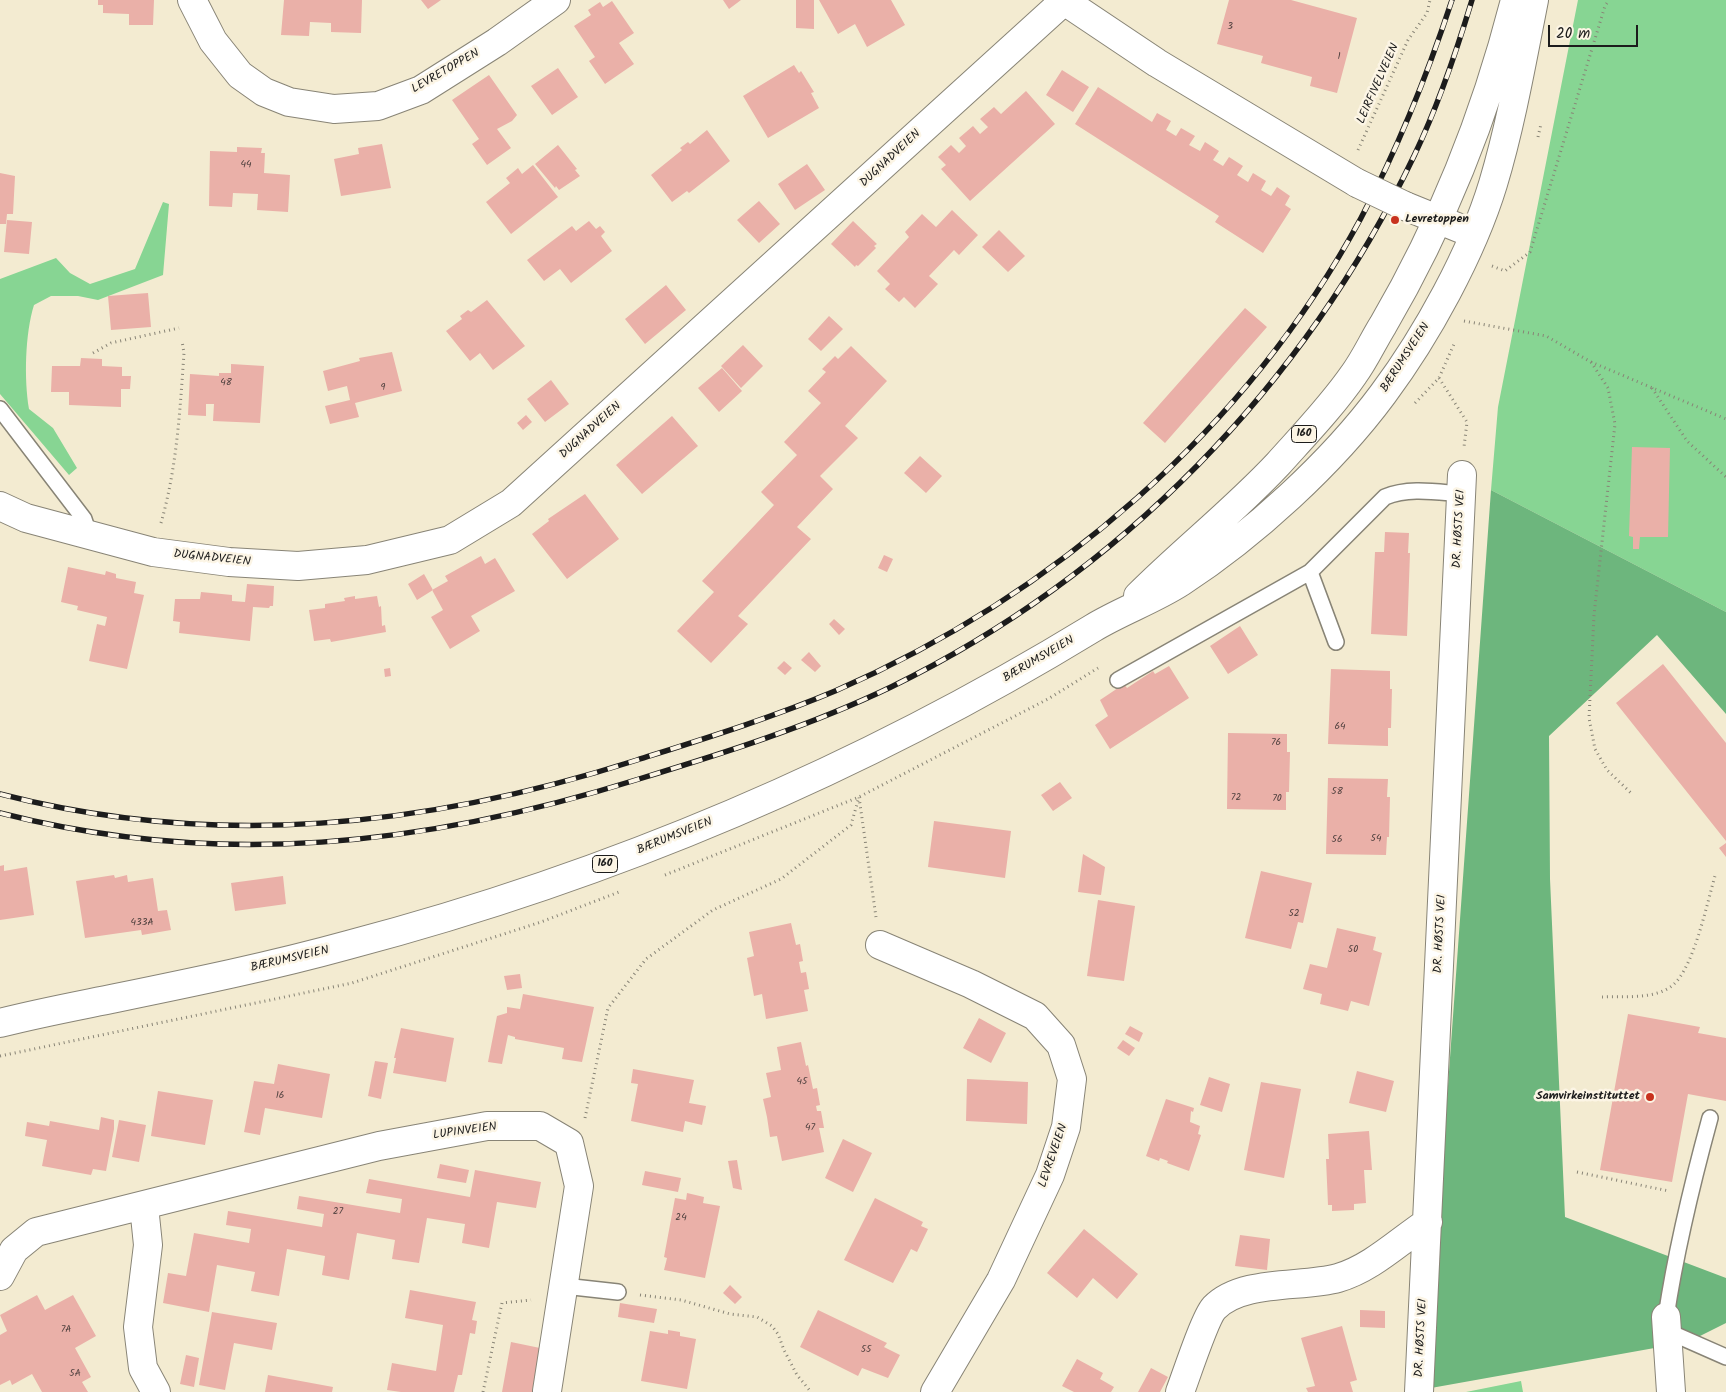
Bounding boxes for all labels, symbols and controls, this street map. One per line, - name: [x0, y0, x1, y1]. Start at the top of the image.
- scale bar: [1551, 15, 1641, 47]
- house number: 3: [1227, 21, 1233, 33]
- text: 20 m: [1556, 22, 1590, 46]
- street label: LEIRFIVELVEIEN: [1355, 42, 1403, 126]
- street label: LEVRETOPPEN: [410, 47, 482, 97]
- house number: 1: [1337, 51, 1341, 63]
- street label: DUGNADVEIEN: [858, 127, 924, 191]
- house number: 44: [240, 159, 252, 171]
- place label: Levretoppen: [1405, 213, 1469, 227]
- marker: Levretoppen: [1389, 214, 1401, 226]
- street label: BÆRUMSVEIEN: [1378, 321, 1434, 395]
- house number: 48: [220, 377, 232, 389]
- house number: 9: [381, 382, 385, 394]
- street label: DUGNADVEIEN: [557, 400, 625, 462]
- road number: 160: [1292, 426, 1316, 442]
- street label: DR. HØSTS VEI: [1451, 489, 1469, 569]
- street label: DUGNADVEIEN: [173, 548, 251, 570]
- street label: BÆRUMSVEIEN: [1001, 634, 1077, 686]
- house number: 64: [1334, 721, 1346, 733]
- house number: 76: [1271, 737, 1281, 749]
- house number: 58: [1331, 786, 1343, 798]
- house number: 72: [1231, 792, 1241, 804]
- house number: 70: [1272, 793, 1282, 805]
- street label: BÆRUMSVEIEN: [635, 815, 715, 859]
- house number: 54: [1371, 833, 1381, 845]
- house number: 56: [1332, 834, 1342, 846]
- road number: 160: [592, 856, 618, 872]
- street label: DR. HØSTS VEI: [1432, 894, 1450, 974]
- house number: 52: [1288, 908, 1300, 920]
- house number: 433A: [130, 917, 154, 929]
- street label: BÆRUMSVEIEN: [249, 944, 331, 976]
- house number: 50: [1348, 944, 1358, 956]
- house number: 45: [797, 1076, 807, 1088]
- house number: 16: [276, 1090, 284, 1102]
- place label: Samvirkeinstituttet: [1536, 1090, 1640, 1104]
- marker: Samvirkeinstituttet: [1644, 1091, 1656, 1103]
- street label: LUPINVEIEN: [432, 1120, 498, 1144]
- house number: 47: [805, 1122, 815, 1134]
- street label: LEVREVEIEN: [1036, 1122, 1072, 1190]
- house number: 27: [333, 1206, 343, 1218]
- house number: 24: [675, 1212, 687, 1224]
- street label: DR. HØSTS VEI: [1413, 1298, 1431, 1378]
- house number: 7A: [61, 1324, 71, 1336]
- house number: 55: [861, 1344, 871, 1356]
- house number: 5A: [69, 1368, 81, 1380]

